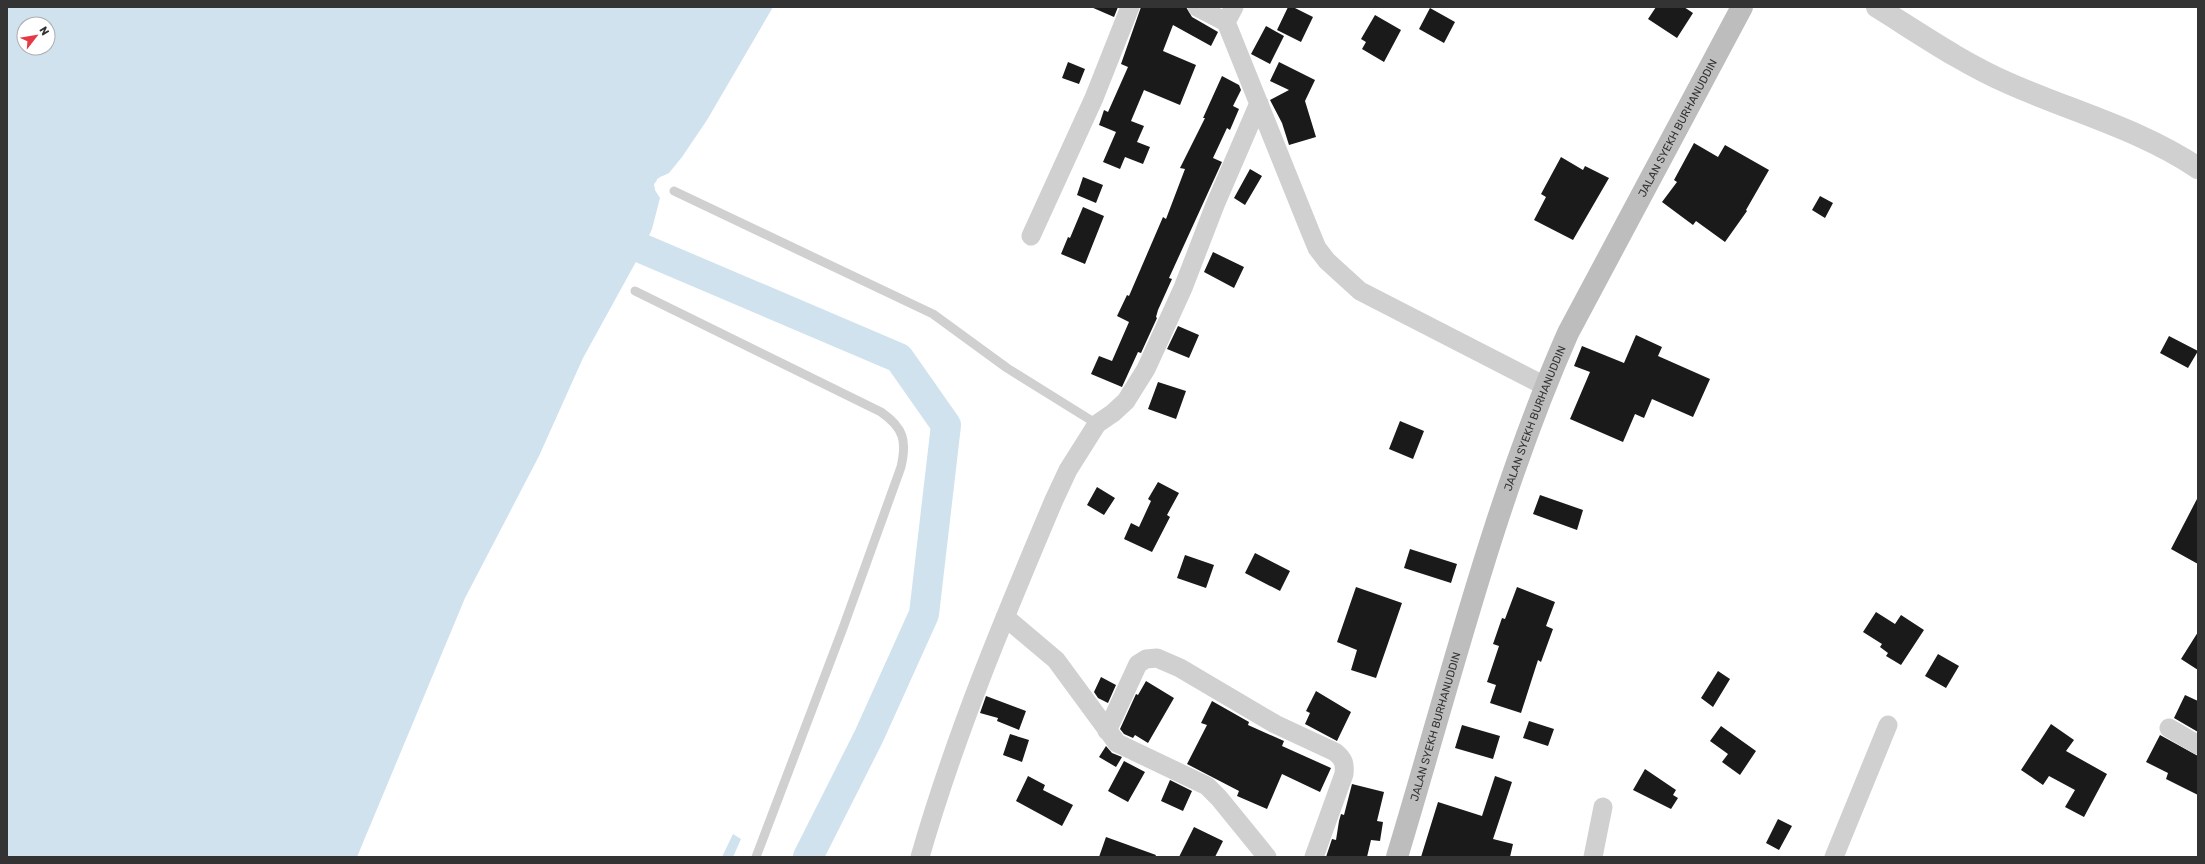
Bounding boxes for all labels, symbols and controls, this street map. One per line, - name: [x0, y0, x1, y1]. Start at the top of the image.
- north arrow: [16, 16, 56, 56]
- text: N: [37, 24, 52, 38]
- street label: JALAN SYEKH BURHANUDDIN: [1636, 57, 1720, 199]
- street label: JALAN SYEKH BURHANUDDIN: [1502, 344, 1569, 493]
- street label: JALAN SYEKH BURHANUDDIN: [1408, 651, 1463, 803]

